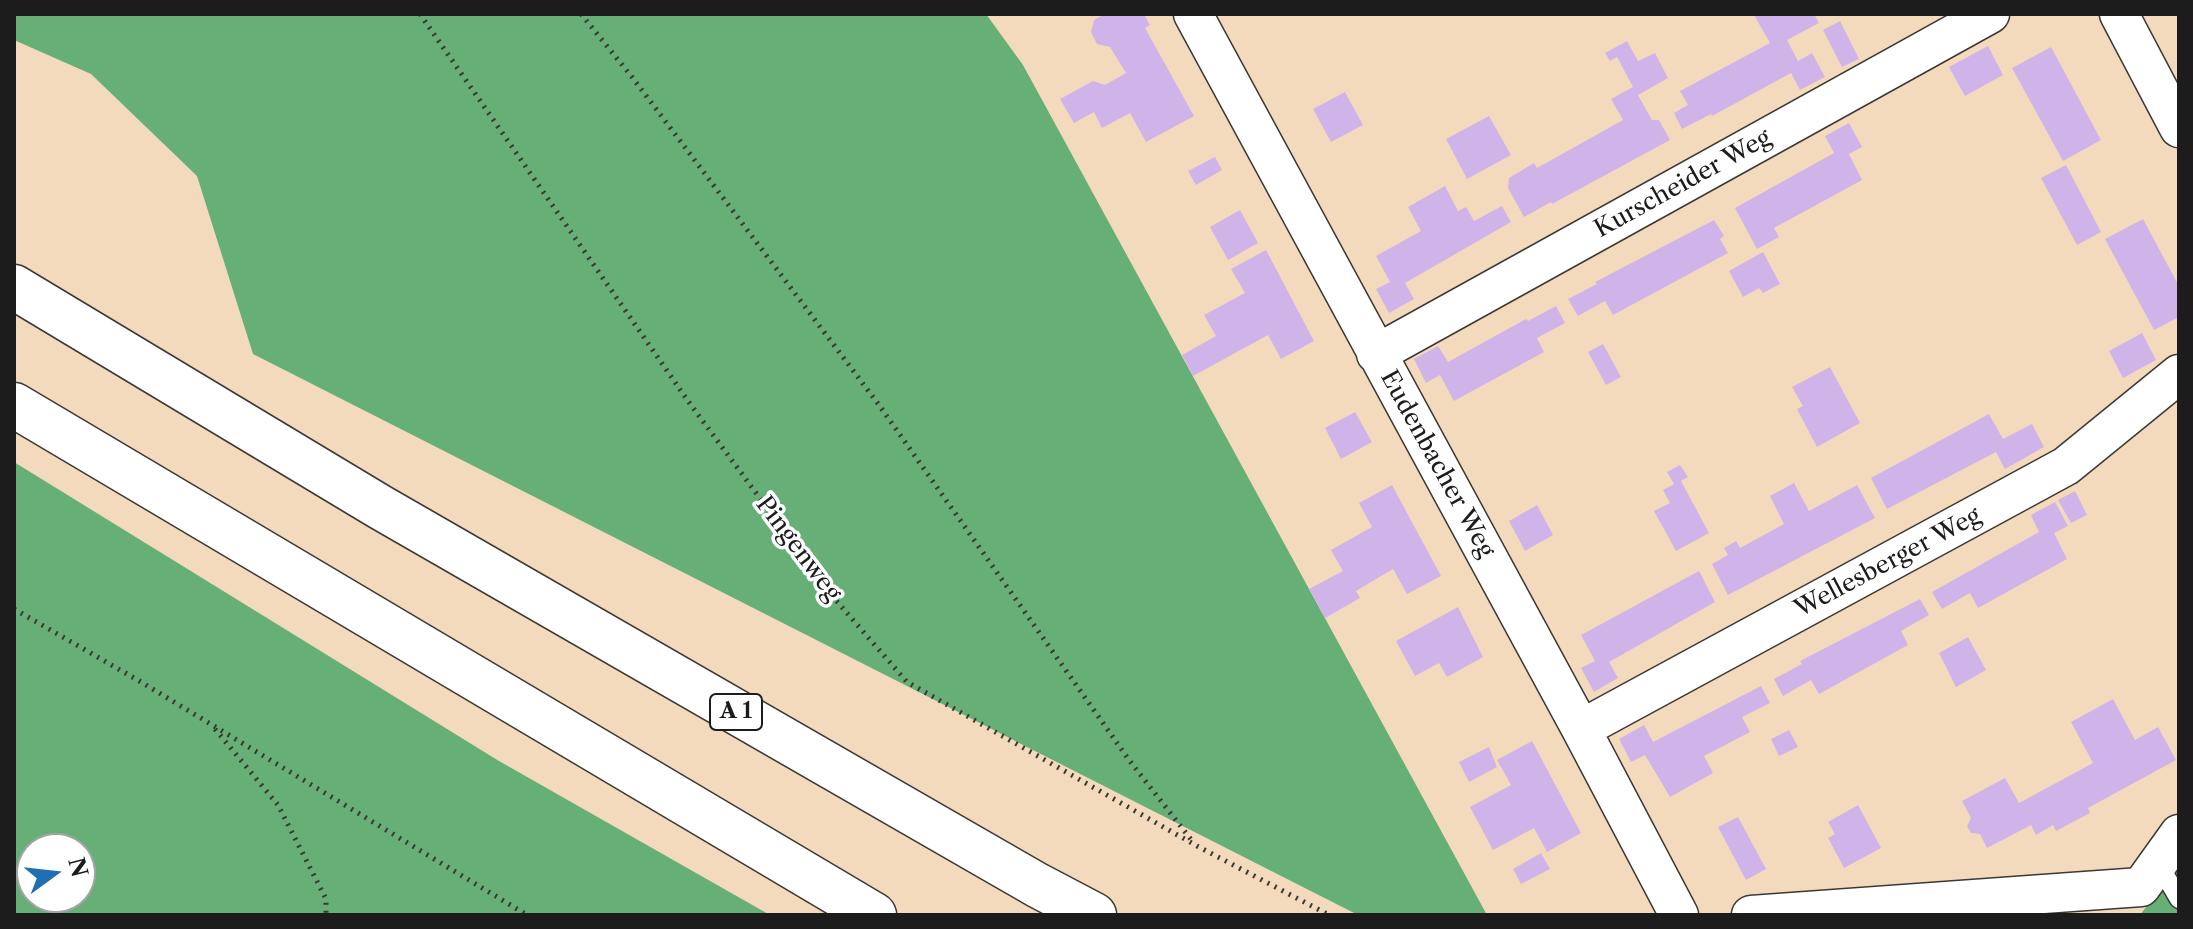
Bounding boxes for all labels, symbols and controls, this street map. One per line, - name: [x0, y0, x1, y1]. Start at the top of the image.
- street label: Kurscheider Weg: [1590, 124, 1776, 244]
- street label: Eudenbacher Weg: [1374, 365, 1500, 563]
- street label: Pingenweg: [749, 491, 847, 607]
- street label: Wellesberger Weg: [1790, 502, 1986, 624]
- road number: A 1: [710, 694, 762, 730]
- north arrow: [16, 833, 96, 913]
- text: N: [62, 854, 93, 880]

